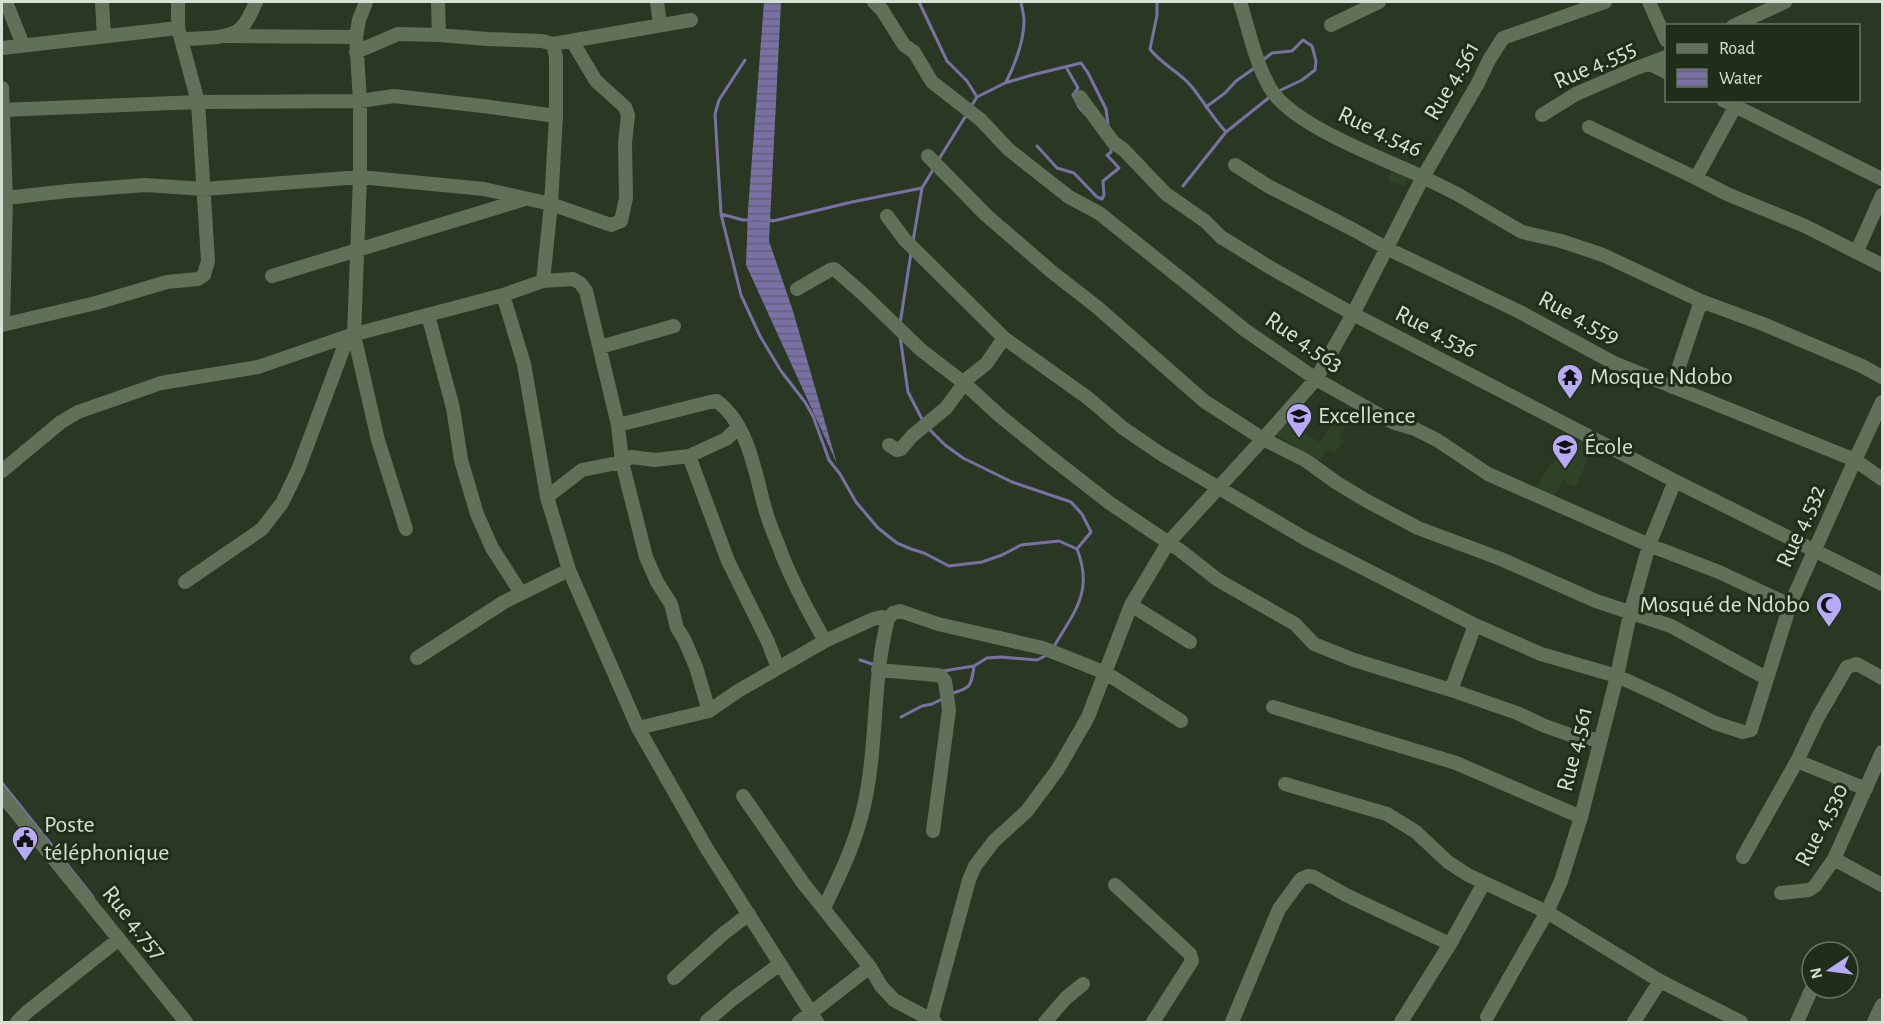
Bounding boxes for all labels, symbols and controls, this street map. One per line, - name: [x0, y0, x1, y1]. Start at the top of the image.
- legend: [1665, 24, 1860, 102]
- street label: Rue 4.555: [1550, 36, 1640, 94]
- street label: Rue 4.561: [1420, 37, 1484, 125]
- text: Road: [1719, 40, 1755, 58]
- text: Water: [1719, 70, 1762, 88]
- street label: Rue 4.546: [1334, 102, 1426, 162]
- street label: Rue 4.559: [1534, 287, 1624, 349]
- street label: Rue 4.536: [1391, 301, 1481, 363]
- street label: Rue 4.563: [1261, 307, 1347, 377]
- temple icon: Mosque Ndobo: [1555, 362, 1585, 400]
- place label: Mosque Ndobo: [1590, 365, 1733, 389]
- school or university icon: Excellence: [1284, 401, 1314, 439]
- place label: Excellence: [1318, 404, 1416, 428]
- school or university icon: École: [1550, 432, 1580, 470]
- place label: École: [1584, 433, 1633, 459]
- street label: Rue 4.532: [1772, 481, 1830, 571]
- mosque icon: Mosqué de Ndobo: [1814, 590, 1844, 628]
- place label: Mosqué de Ndobo: [1640, 593, 1810, 617]
- street label: Rue 4.561: [1553, 704, 1597, 794]
- street label: Rue 4.530: [1791, 780, 1853, 870]
- place label: Poste téléphonique: [44, 813, 169, 865]
- public building icon: Poste téléphonique: [10, 824, 40, 862]
- street label: Rue 4.757: [97, 882, 171, 964]
- north arrow: [1800, 940, 1860, 1000]
- text: N: [1807, 966, 1825, 980]

